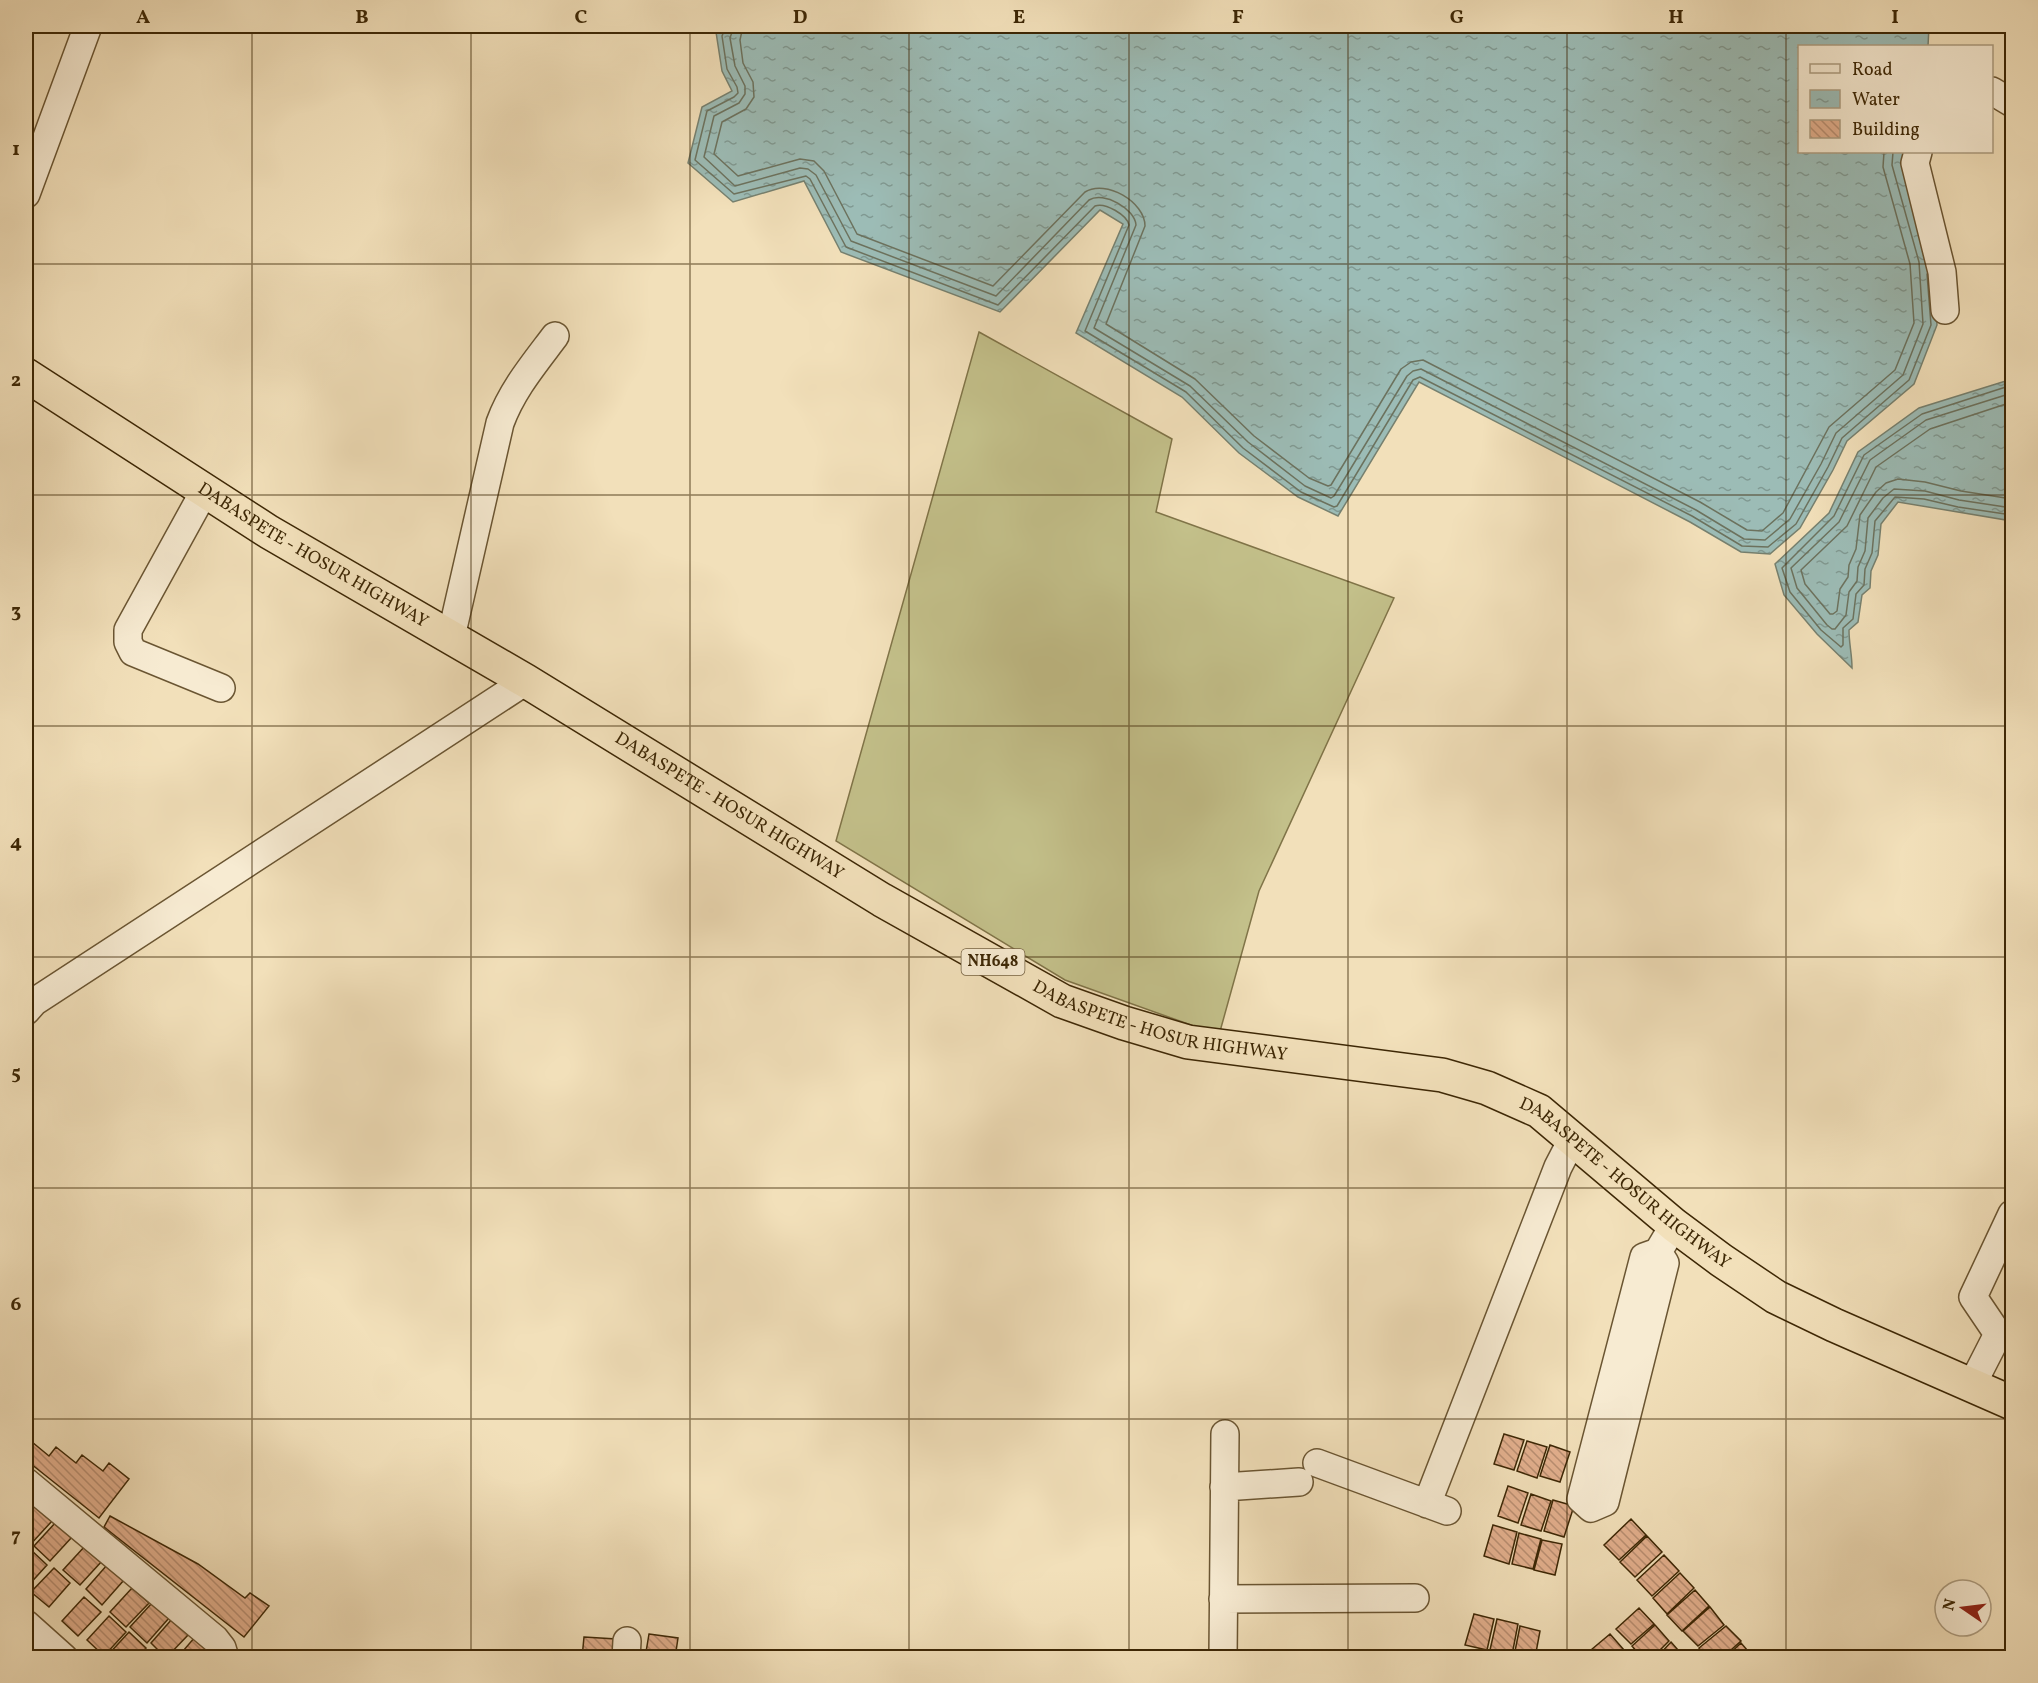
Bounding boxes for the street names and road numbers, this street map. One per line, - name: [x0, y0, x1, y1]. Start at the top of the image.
- street label: DABASPETE - HOSUR HIGHWAY: [193, 477, 433, 634]
- street label: DABASPETE - HOSUR HIGHWAY: [610, 726, 849, 886]
- road number: NH648: [962, 949, 1024, 975]
- street label: DABASPETE - HOSUR HIGHWAY: [1028, 974, 1289, 1067]
- street label: DABASPETE - HOSUR HIGHWAY: [1515, 1091, 1735, 1275]

